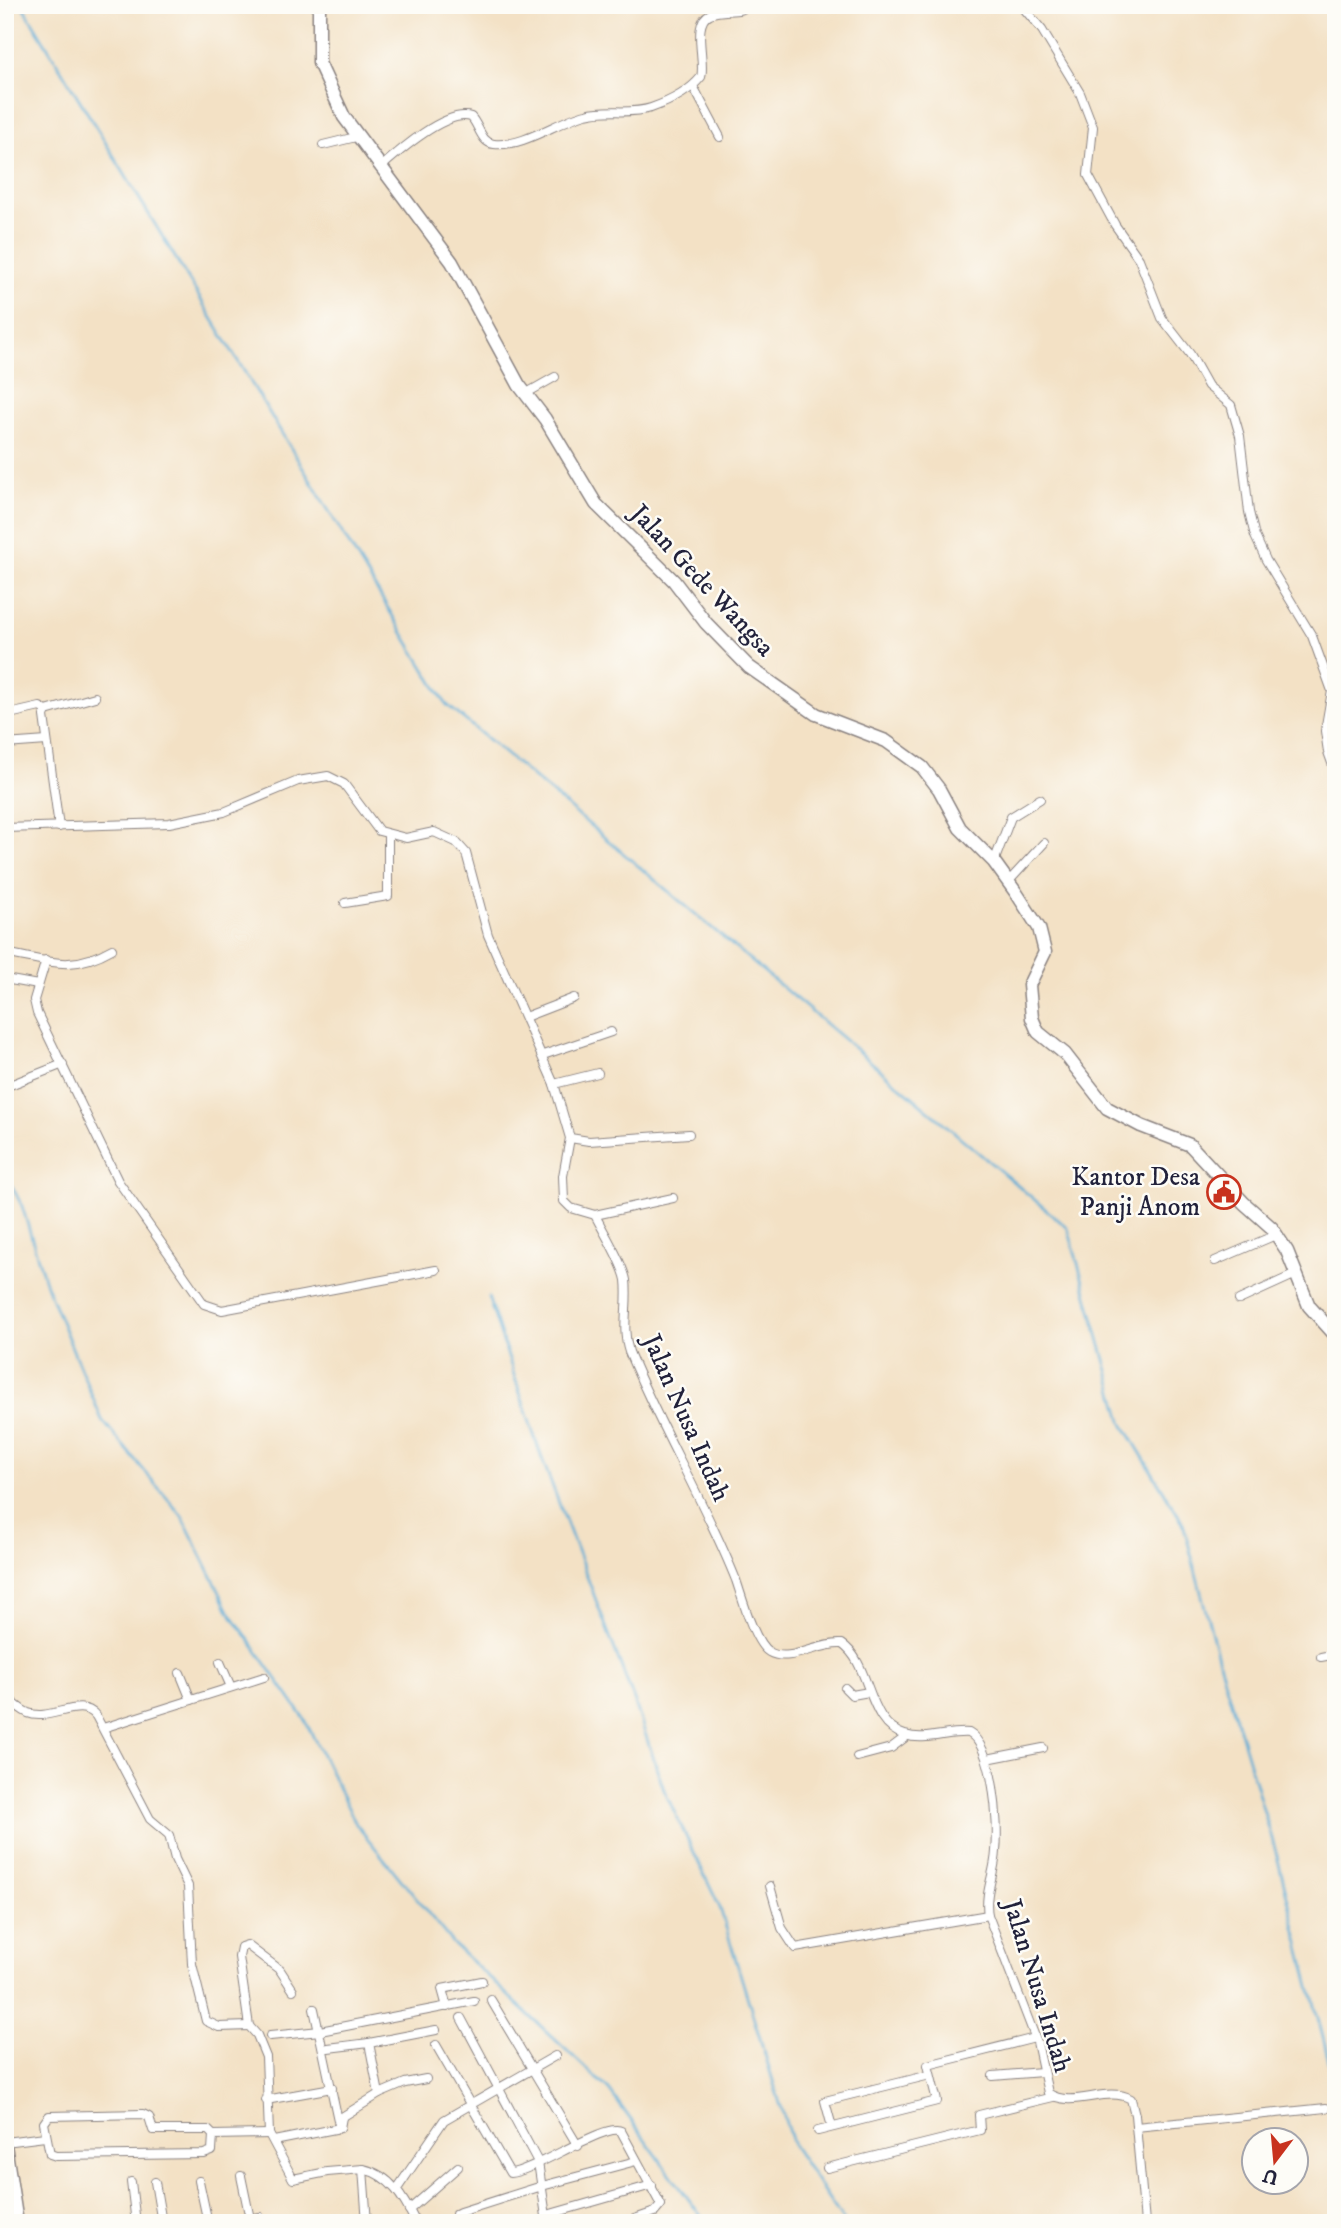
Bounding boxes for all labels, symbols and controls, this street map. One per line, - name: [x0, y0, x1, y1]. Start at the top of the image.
- street label: Jalan Gede Wangsa: [622, 496, 781, 664]
- place label: Kantor Desa Panji Anom: [1071, 1161, 1200, 1224]
- public building icon: Kantor Desa Panji Anom: [1205, 1173, 1243, 1211]
- street label: Jalan Nusa Indah: [634, 1328, 738, 1507]
- street label: Jalan Nusa Indah: [994, 1893, 1079, 2077]
- north arrow: [1240, 2126, 1310, 2196]
- text: U: [1260, 2163, 1281, 2189]

